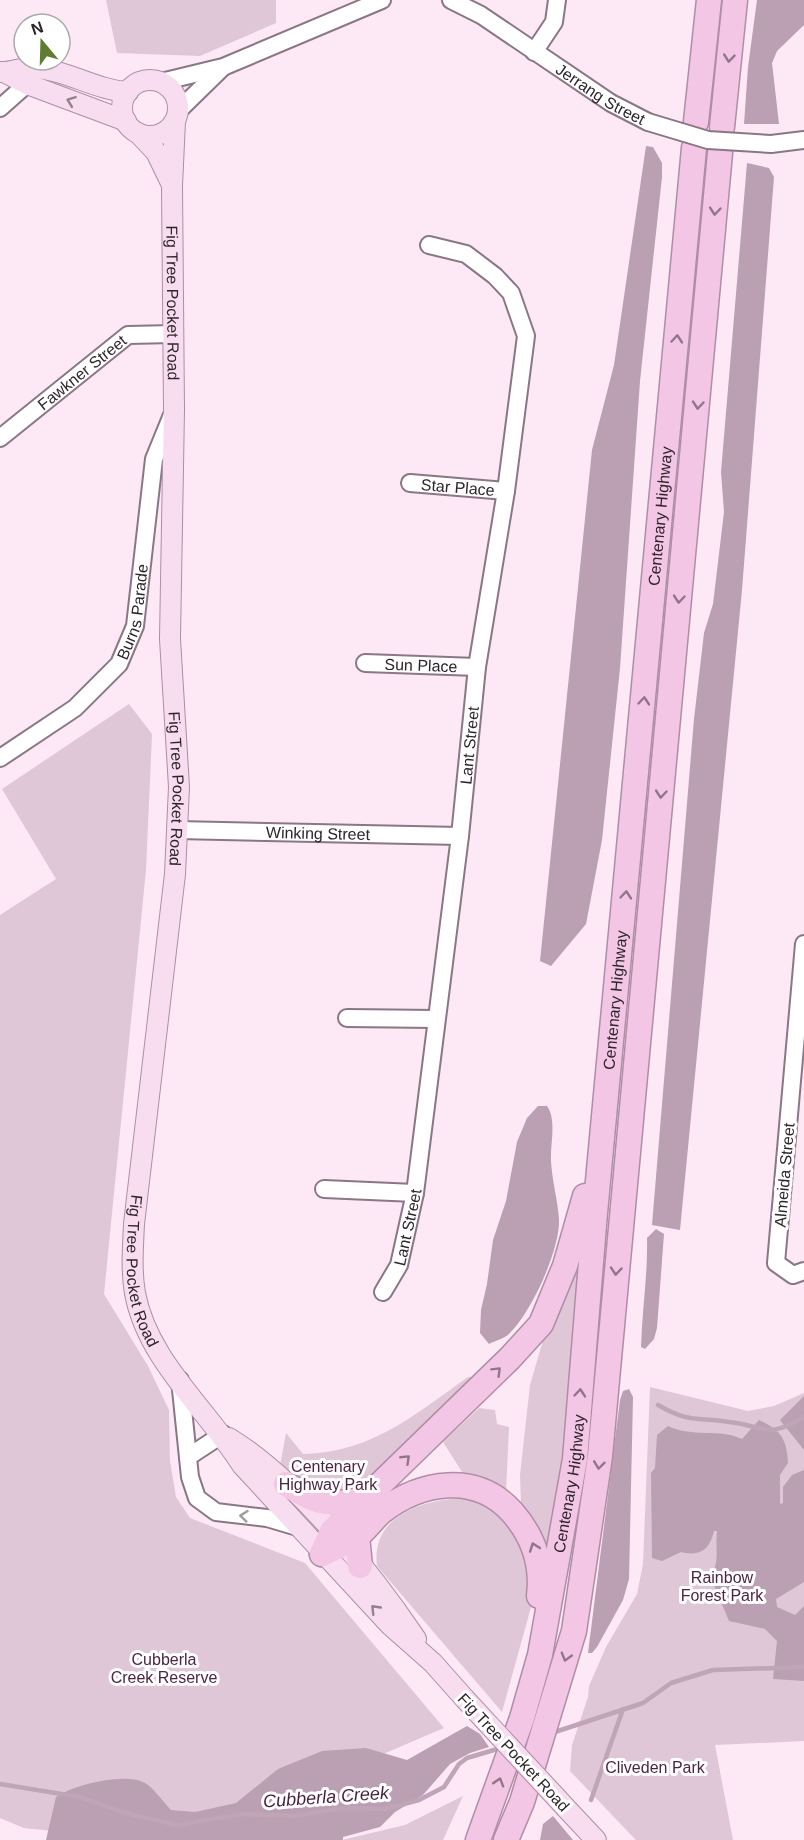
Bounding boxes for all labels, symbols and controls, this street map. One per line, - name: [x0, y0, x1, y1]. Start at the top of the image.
- north arrow: [12, 12, 72, 72]
- text: N: [29, 18, 46, 38]
- one-way arrow: [723, 54, 736, 63]
- street label: Jerrang Street: [553, 60, 648, 128]
- one-way arrow: [66, 95, 77, 108]
- one-way arrow: [709, 206, 722, 216]
- street label: Fig Tree Pocket Road: [163, 225, 182, 380]
- street label: Fawkner Street: [34, 332, 130, 413]
- one-way arrow: [670, 335, 683, 344]
- one-way arrow: [692, 401, 705, 410]
- street label: Centenary Highway: [645, 446, 675, 587]
- street label: Star Place: [420, 476, 495, 499]
- street label: Burns Parade: [114, 563, 151, 662]
- one-way arrow: [673, 595, 686, 604]
- street label: Sun Place: [384, 656, 458, 675]
- one-way arrow: [637, 696, 650, 705]
- street label: Lant Street: [457, 705, 482, 785]
- street label: Fig Tree Pocket Road: [165, 711, 187, 866]
- one-way arrow: [655, 789, 668, 798]
- street label: Winking Street: [266, 824, 371, 843]
- one-way arrow: [619, 891, 632, 900]
- street label: Centenary Highway: [600, 930, 630, 1070]
- street label: Almeida Street: [771, 1121, 798, 1228]
- street label: Lant Street: [391, 1187, 425, 1267]
- street label: Fig Tree Pocket Road: [124, 1194, 162, 1350]
- one-way arrow: [610, 1266, 623, 1275]
- one-way arrow: [490, 1367, 501, 1378]
- one-way arrow: [573, 1389, 586, 1398]
- street label: Centenary Highway: [550, 1414, 588, 1554]
- one-way arrow: [399, 1455, 410, 1466]
- park label: Centenary Highway Park: [279, 1458, 378, 1493]
- one-way arrow: [593, 1461, 606, 1470]
- one-way arrow: [239, 1510, 248, 1523]
- one-way arrow: [528, 1542, 541, 1553]
- park label: Rainbow Forest Park: [681, 1569, 764, 1604]
- one-way arrow: [371, 1606, 382, 1616]
- park label: Cubberla Creek Reserve: [111, 1651, 217, 1686]
- one-way arrow: [561, 1651, 573, 1662]
- street label: Fig Tree Pocket Road: [455, 1690, 573, 1815]
- park label: Cliveden Park: [605, 1759, 706, 1776]
- one-way arrow: [492, 1777, 504, 1788]
- water label: Cubberla Creek: [262, 1783, 391, 1811]

